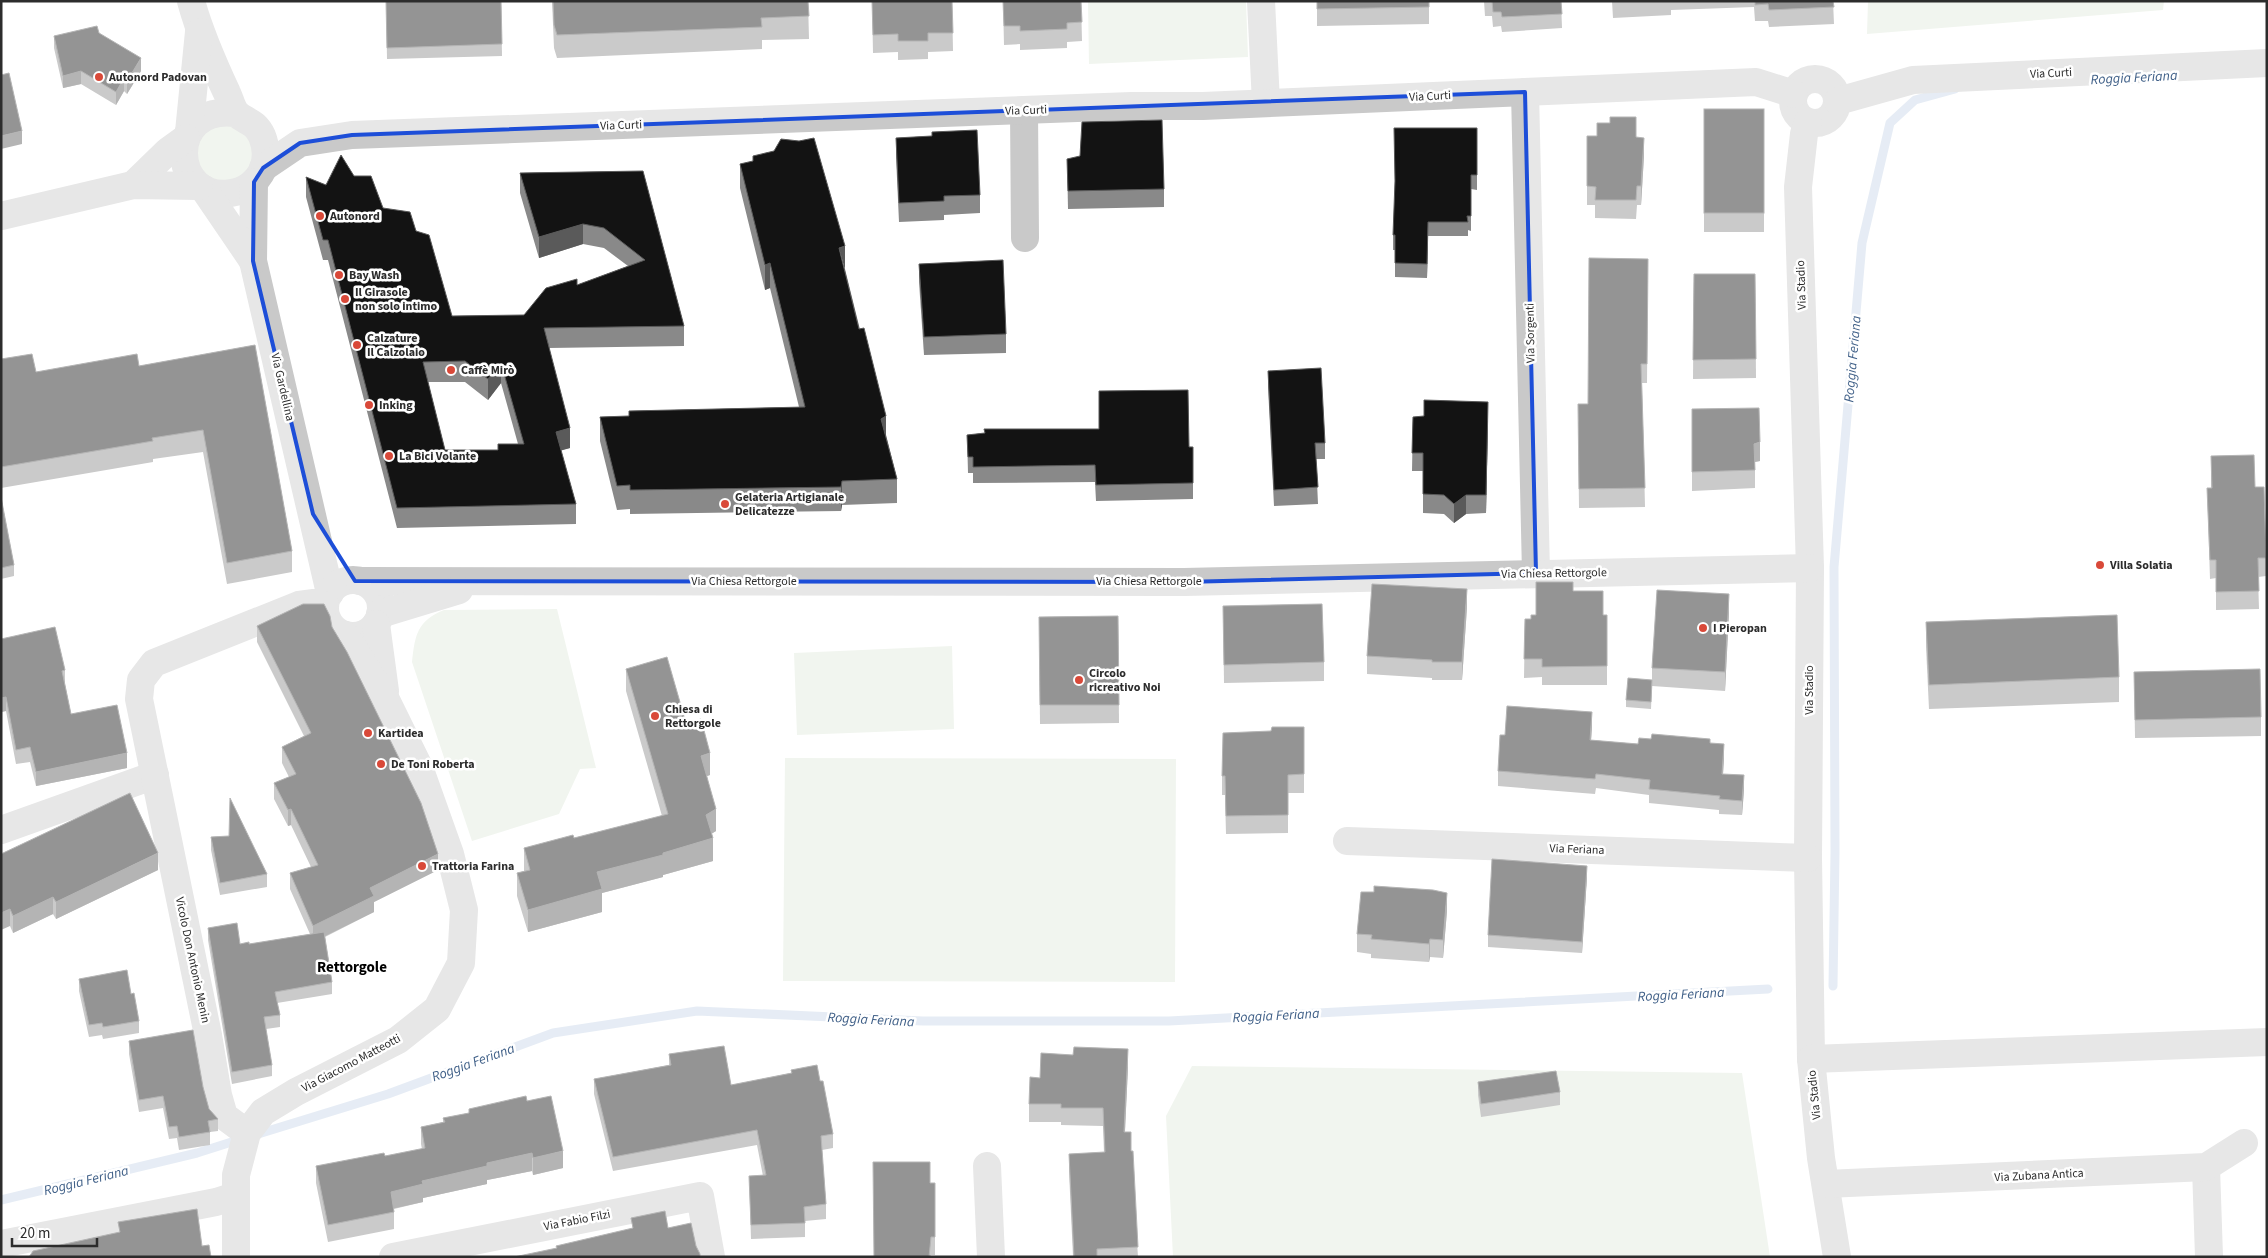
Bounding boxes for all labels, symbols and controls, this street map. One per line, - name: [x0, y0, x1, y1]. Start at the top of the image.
- street label: Via Curti: [2030, 64, 2072, 83]
- water label: Roggia Feriana: [2090, 66, 2178, 90]
- place label: Autonord Padovan: [108, 69, 207, 86]
- marker: Autonord Padovan: [93, 71, 105, 83]
- street label: Via Curti: [1409, 87, 1451, 106]
- street label: Via Curti: [1005, 101, 1047, 120]
- street label: Via Curti: [600, 116, 642, 135]
- place label: Autonord: [329, 208, 380, 225]
- marker: Autonord: [314, 210, 326, 222]
- street label: Via Stadio: [1792, 260, 1811, 310]
- place label: Bay Wash: [349, 267, 399, 284]
- marker: Bay Wash: [333, 269, 345, 281]
- place label: Il Girasole non solo intimo: [355, 284, 438, 315]
- marker: Il Girasole non solo intimo: [339, 293, 351, 305]
- street label: Via Sorgenti: [1521, 303, 1540, 363]
- water label: Roggia Feriana: [1839, 314, 1867, 403]
- place label: Calzature Il Calzolaio: [367, 330, 425, 361]
- marker: Calzature Il Calzolaio: [351, 339, 363, 351]
- street label: Via Gardellina: [266, 351, 299, 423]
- place label: Caffè Mirò: [461, 362, 515, 379]
- marker: Caffè Mirò: [445, 364, 457, 376]
- place label: Inking: [379, 397, 413, 414]
- marker: Inking: [363, 399, 375, 411]
- place label: La Bici Volante: [399, 448, 476, 465]
- marker: La Bici Volante: [383, 450, 395, 462]
- place label: Gelateria Artigianale Delicatezze: [735, 489, 844, 520]
- marker: Gelateria Artigianale Delicatezze: [719, 498, 731, 510]
- place label: Villa Solatia: [2109, 557, 2173, 574]
- marker: Villa Solatia: [2094, 559, 2106, 571]
- street label: Via Chiesa Rettorgole: [1501, 564, 1607, 583]
- street label: Via Chiesa Rettorgole: [691, 573, 797, 590]
- street label: Via Chiesa Rettorgole: [1096, 573, 1202, 590]
- place label: I Pieropan: [1713, 620, 1767, 637]
- marker: I Pieropan: [1697, 622, 1709, 634]
- place label: Circolo ricreativo Noi: [1089, 665, 1161, 696]
- street label: Via Stadio: [1801, 665, 1818, 715]
- marker: Circolo ricreativo Noi: [1073, 674, 1085, 686]
- place label: Chiesa di Rettorgole: [665, 701, 721, 732]
- marker: Chiesa di Rettorgole: [649, 710, 661, 722]
- place label: Kartidea: [378, 725, 424, 742]
- marker: Kartidea: [362, 727, 374, 739]
- place label: De Toni Roberta: [391, 756, 475, 773]
- marker: De Toni Roberta: [375, 758, 387, 770]
- street label: Via Feriana: [1549, 840, 1605, 859]
- place label: Trattoria Farina: [432, 858, 514, 875]
- marker: Trattoria Farina: [416, 860, 428, 872]
- street label: Vicolo Don Antonio Menin: [171, 896, 214, 1025]
- district label: Rettorgole: [317, 957, 387, 978]
- water label: Roggia Feriana: [1637, 983, 1725, 1007]
- water label: Roggia Feriana: [1232, 1004, 1320, 1028]
- water label: Roggia Feriana: [827, 1008, 915, 1032]
- street label: Via Giacomo Matteotti: [299, 1030, 404, 1097]
- water label: Roggia Feriana: [429, 1039, 518, 1087]
- street label: Via Stadio: [1803, 1069, 1826, 1121]
- water label: Roggia Feriana: [42, 1161, 131, 1201]
- street label: Via Zubana Antica: [1994, 1165, 2084, 1186]
- street label: Via Fabio Filzi: [542, 1206, 612, 1235]
- scale bar: [12, 1216, 98, 1248]
- text: 20 m: [20, 1223, 50, 1244]

